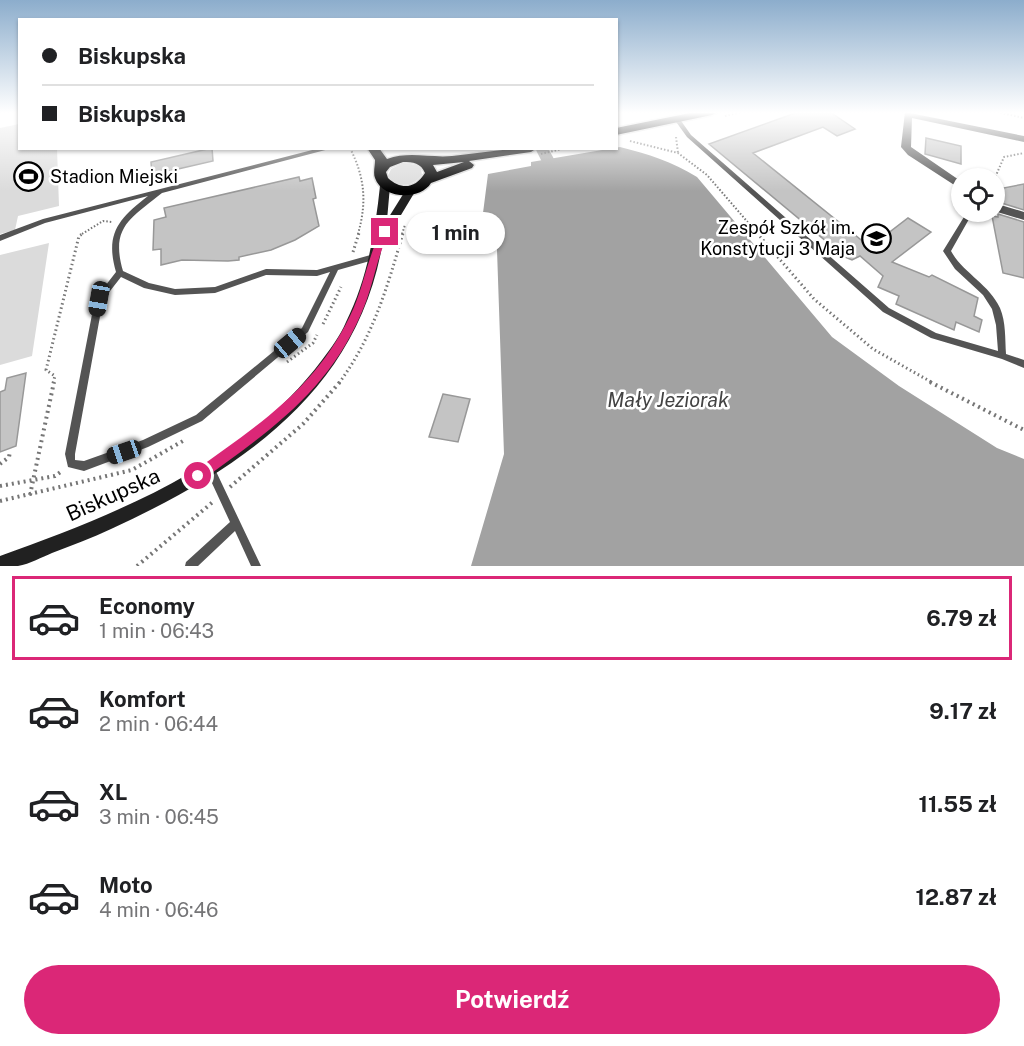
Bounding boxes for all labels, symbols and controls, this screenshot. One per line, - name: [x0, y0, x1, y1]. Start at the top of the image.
- text: Biskupska: [78, 43, 186, 69]
- text: Biskupska: [78, 101, 186, 127]
- sports icon: Stadion Miejski: [13, 161, 45, 193]
- place label: Stadion Miejski: [50, 166, 178, 187]
- map controls: [951, 168, 1005, 222]
- button: locate: [951, 168, 1005, 222]
- callout: 1 min: [406, 211, 505, 253]
- place label: Zespół Szkół im. Konstytucji 3 Maja: [700, 217, 855, 259]
- route end: [371, 218, 398, 245]
- text: 1 min: [431, 221, 480, 245]
- school or university icon: Zespół Szkół im. Konstytucji 3 Maja: [860, 222, 892, 254]
- car: [87, 280, 111, 318]
- car: [270, 325, 310, 361]
- water label: Mały Jeziorak: [607, 388, 729, 412]
- car: [104, 438, 144, 466]
- route start: [184, 462, 211, 489]
- street label: Biskupska: [62, 463, 164, 526]
- icon: car: [27, 591, 81, 645]
- text: Economy: [99, 593, 195, 619]
- text: 6.79 zł: [926, 605, 997, 631]
- text: 1 min · 06:43: [99, 619, 214, 643]
- icon: car: [27, 684, 81, 738]
- text: Komfort: [99, 686, 186, 712]
- text: 9.17 zł: [929, 698, 997, 724]
- text: 2 min · 06:44: [99, 712, 218, 736]
- icon: car: [27, 777, 81, 831]
- text: XL: [99, 779, 127, 805]
- text: 11.55 zł: [918, 791, 997, 817]
- text: 3 min · 06:45: [99, 805, 219, 829]
- icon: car: [27, 870, 81, 924]
- text: Moto: [99, 872, 153, 898]
- text: 12.87 zł: [915, 884, 997, 910]
- text: 4 min · 06:46: [99, 898, 219, 922]
- button: Potwierdź: [24, 965, 1000, 1034]

